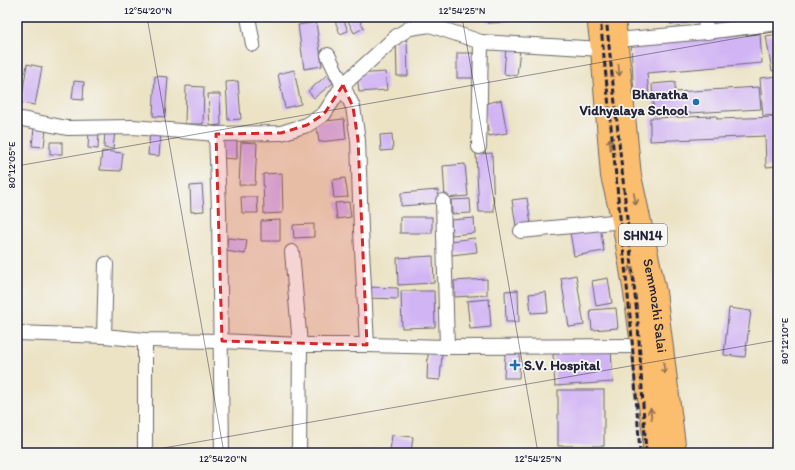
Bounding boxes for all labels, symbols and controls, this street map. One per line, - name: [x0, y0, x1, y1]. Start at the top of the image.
- text: 12°54'20"N: [124, 4, 172, 17]
- text: 12°54'25"N: [439, 4, 486, 17]
- one-way arrow: [616, 63, 623, 76]
- place label: Bharatha Vidhyalaya School: [579, 86, 689, 119]
- marker: Bharatha Vidhyalaya School: [691, 97, 701, 107]
- one-way arrow: [606, 138, 613, 151]
- text: 80°12'05"E: [5, 141, 18, 188]
- one-way arrow: [631, 192, 639, 205]
- road number: SHN14: [619, 224, 667, 246]
- street label: Semmozhi Salai: [639, 257, 670, 354]
- one-way arrow: [627, 266, 635, 279]
- text: 80°12'10"E: [778, 317, 791, 364]
- place label: S.V. Hospital: [524, 357, 601, 374]
- marker: S.V. Hospital: [509, 359, 521, 371]
- one-way arrow: [660, 361, 668, 374]
- one-way arrow: [647, 408, 655, 421]
- text: 12°54'20"N: [199, 452, 247, 465]
- text: 12°54'25"N: [515, 452, 562, 465]

